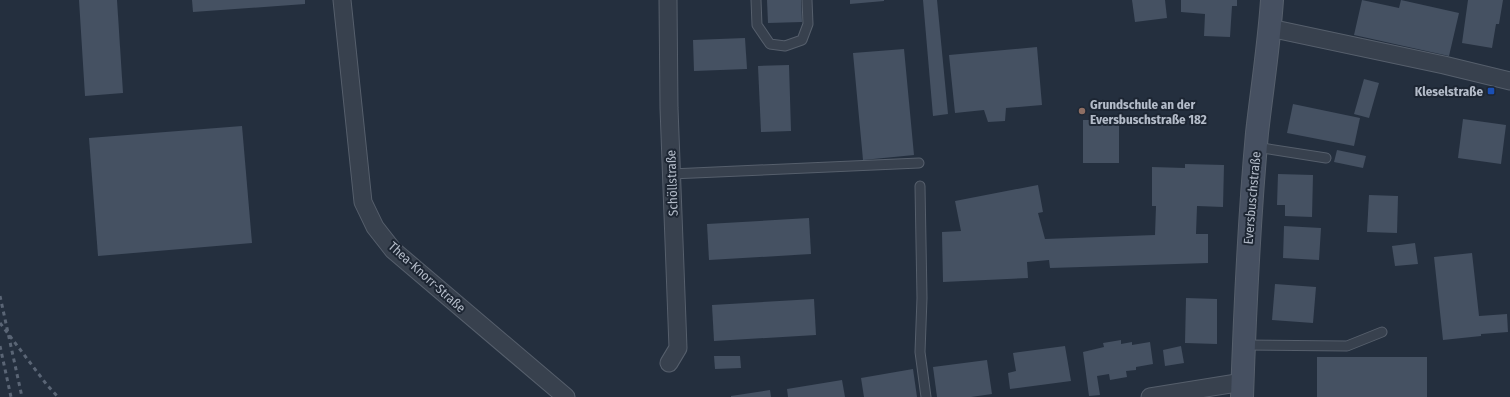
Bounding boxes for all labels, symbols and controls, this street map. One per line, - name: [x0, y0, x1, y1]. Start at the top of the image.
- place label: Kleselstraße: [1415, 84, 1483, 99]
- marker: Kleselstraße: [1486, 86, 1496, 96]
- place label: Grundschule an der Eversbuschstraße 182: [1090, 97, 1207, 127]
- marker: Grundschule an der Eversbuschstraße 182: [1077, 106, 1087, 116]
- street label: Schöllstraße: [663, 150, 681, 216]
- street label: Eversbuschstraße: [1240, 151, 1264, 245]
- street label: Thea-Knorr-Straße: [385, 239, 469, 315]

